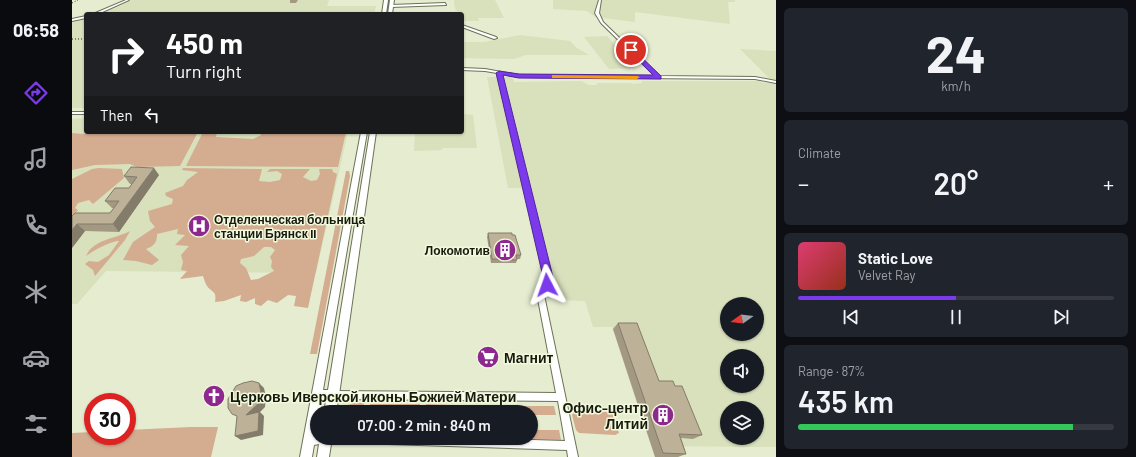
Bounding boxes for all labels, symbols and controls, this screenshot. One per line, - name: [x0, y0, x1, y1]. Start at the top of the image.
- text: 06:58: [13, 19, 59, 41]
- text: 24: [926, 21, 986, 83]
- text: 450 m: [166, 26, 243, 60]
- icon: right: [100, 28, 152, 80]
- pin: [614, 33, 648, 67]
- icon: arrive: [620, 39, 642, 61]
- text: Turn right: [166, 60, 242, 82]
- text: km/h: [941, 78, 971, 94]
- icon: directions: [22, 79, 50, 107]
- icon: left: [141, 104, 163, 126]
- text: Then: [100, 106, 133, 124]
- icon: music: [22, 145, 50, 173]
- text: Climate: [798, 145, 841, 161]
- text: 20°: [934, 165, 978, 201]
- text: −: [798, 170, 809, 196]
- text: +: [1103, 170, 1114, 196]
- icon: phone: [22, 211, 50, 239]
- place label: Отделенческая больница станции Брянск II: [214, 212, 366, 241]
- hospital icon: Отделенческая больница станции Брянск II: [186, 213, 212, 239]
- building icon: Локомотив: [492, 237, 518, 263]
- place label: Локомотив: [425, 243, 490, 257]
- text: Static Love: [858, 249, 933, 267]
- position arrow: [526, 264, 568, 306]
- text: Velvet Ray: [858, 267, 916, 283]
- icon: climate: [22, 278, 50, 306]
- north arrow: [720, 297, 764, 341]
- map controls: [720, 297, 764, 445]
- icon: previous: [840, 306, 862, 328]
- icon: pause: [945, 306, 967, 328]
- icon: next: [1050, 306, 1072, 328]
- icon: car: [22, 344, 50, 372]
- supermarket icon: Магнит: [475, 344, 501, 370]
- place label: Магнит: [504, 349, 554, 366]
- button: sound: [720, 349, 764, 393]
- text: Range · 87%: [798, 363, 865, 379]
- church icon: Церковь Иверской иконы Божией Матери: [201, 383, 227, 409]
- text: 435 km: [798, 383, 894, 419]
- place label: Церковь Иверской иконы Божией Матери: [230, 388, 516, 405]
- speed limit sign: 30: [84, 393, 136, 445]
- place label: Офис-центр Литий: [562, 399, 648, 432]
- button: layers: [720, 401, 764, 445]
- building icon: Офис-центр Литий: [650, 402, 676, 428]
- icon: filters: [22, 410, 50, 438]
- text: 07:00 · 2 min · 840 m: [357, 416, 491, 434]

